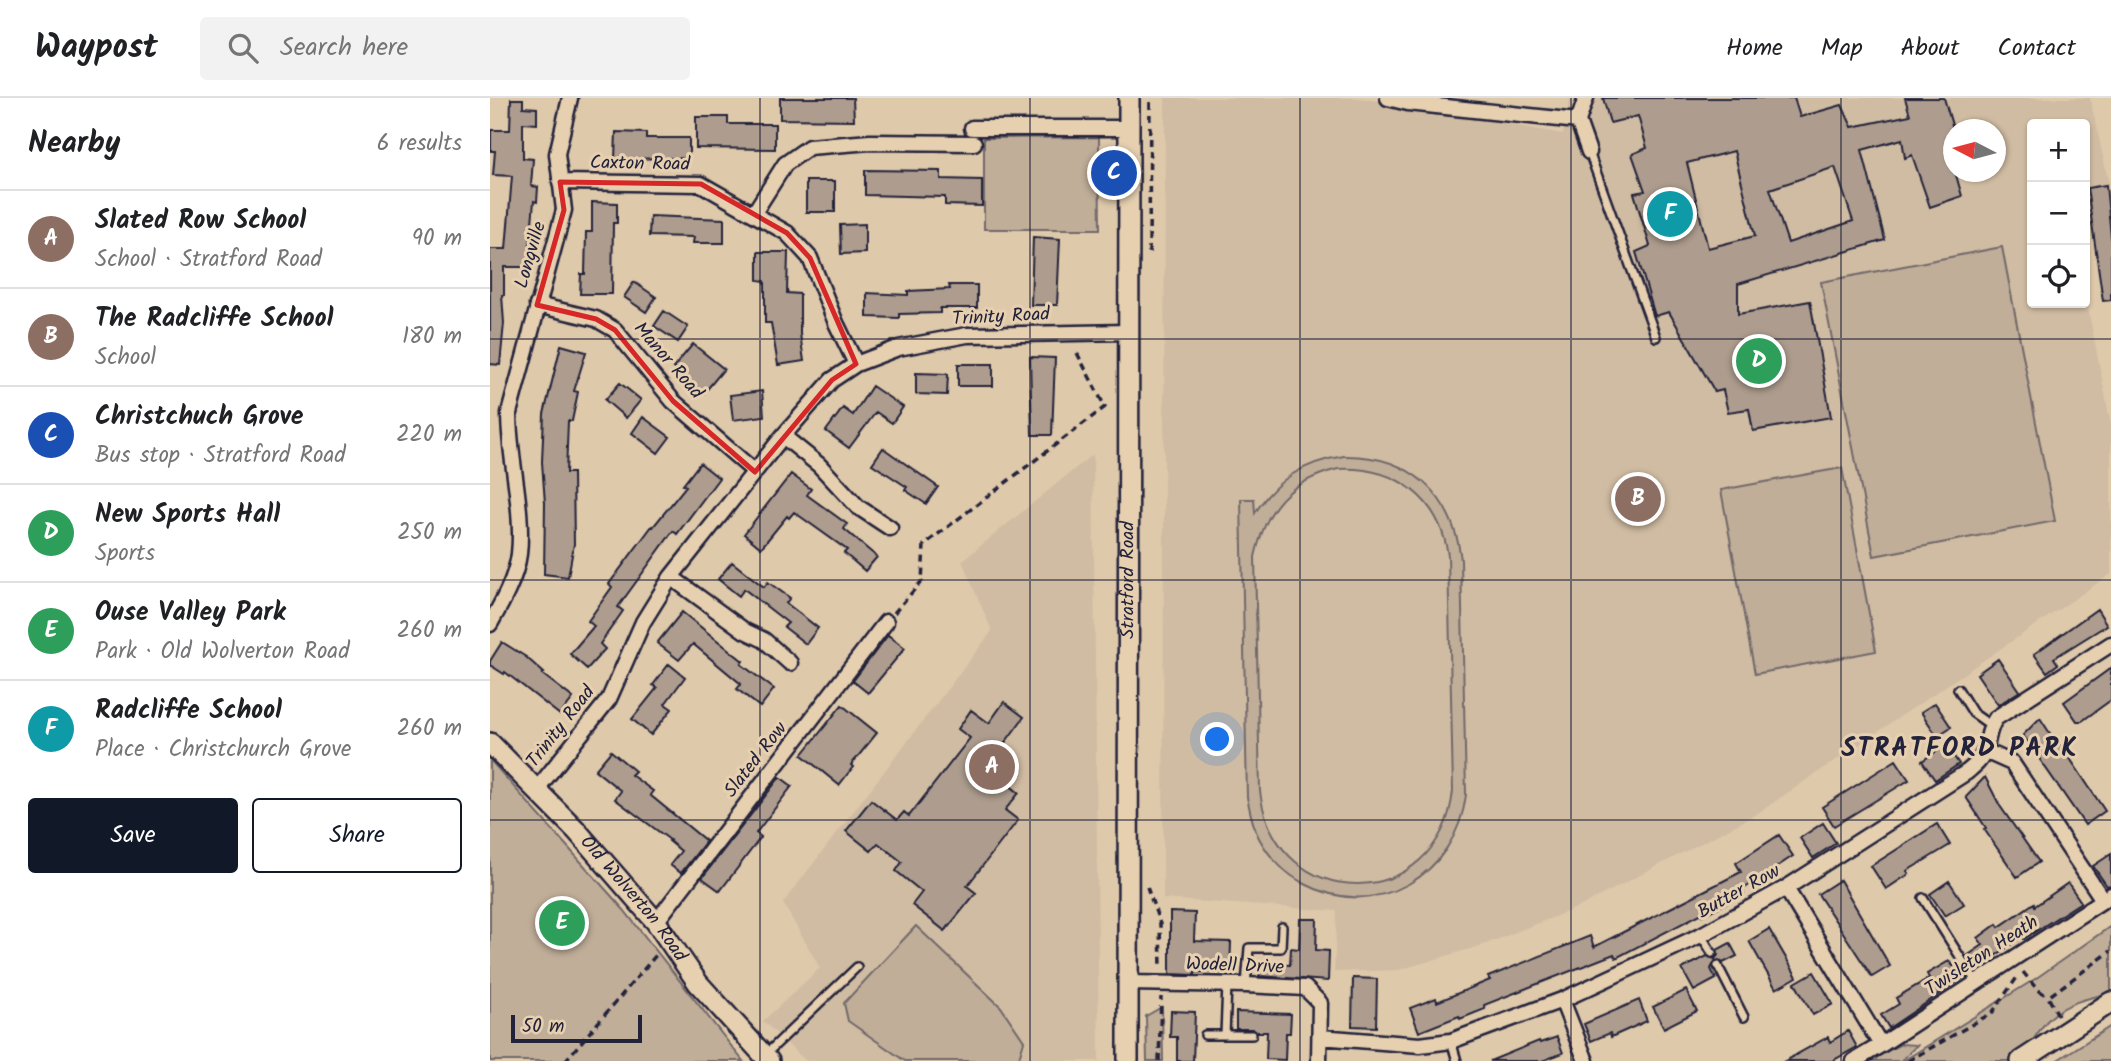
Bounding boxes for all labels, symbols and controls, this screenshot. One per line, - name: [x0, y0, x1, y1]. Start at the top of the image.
- search box: [200, 17, 690, 80]
- text: Waypost: [35, 22, 158, 75]
- text: Search here: [280, 27, 408, 69]
- icon: search: [224, 29, 262, 67]
- text: Home: [1726, 29, 1783, 68]
- text: Map: [1821, 29, 1863, 68]
- text: About: [1901, 29, 1959, 68]
- text: Contact: [1997, 29, 2076, 68]
- north arrow: [1943, 119, 2006, 182]
- map controls: [2027, 119, 2090, 308]
- button: +: [2027, 119, 2090, 182]
- text: Nearby: [28, 120, 120, 168]
- text: 6 results: [377, 126, 462, 162]
- pin: C: [1091, 147, 1137, 199]
- street label: Caxton Road: [590, 148, 691, 180]
- button: −: [2027, 182, 2090, 245]
- pin: F: [1647, 188, 1693, 240]
- text: Slated Row School: [95, 200, 306, 242]
- street label: Longville: [507, 218, 555, 292]
- text: A: [44, 221, 58, 257]
- text: 90 m: [412, 221, 462, 257]
- text: School · Stratford Road: [95, 242, 322, 278]
- button: locate: [2027, 245, 2090, 308]
- text: The Radcliffe School: [95, 298, 333, 340]
- street label: Trinity Road: [951, 299, 1051, 335]
- street label: Manor Road: [626, 315, 711, 407]
- text: B: [44, 319, 58, 355]
- text: 180 m: [402, 319, 462, 355]
- pin: D: [1736, 335, 1782, 387]
- text: School: [95, 340, 156, 376]
- text: Christchuch Grove: [95, 396, 304, 438]
- text: C: [44, 417, 58, 453]
- text: 220 m: [396, 417, 462, 453]
- text: Bus stop · Stratford Road: [95, 438, 346, 474]
- pin: B: [1615, 473, 1661, 525]
- text: New Sports Hall: [95, 494, 280, 536]
- text: D: [43, 515, 59, 551]
- text: 250 m: [397, 515, 462, 551]
- street label: Stratford Road: [1113, 521, 1144, 639]
- text: Sports: [95, 536, 155, 572]
- text: Ouse Valley Park: [95, 592, 285, 634]
- text: E: [45, 613, 57, 649]
- text: 260 m: [397, 613, 462, 649]
- text: Park · Old Wolverton Road: [95, 634, 350, 670]
- street label: Trinity Road: [519, 679, 603, 775]
- text: Radcliffe School: [95, 690, 282, 732]
- text: F: [45, 711, 57, 747]
- text: 260 m: [397, 711, 462, 747]
- street label: Slated Row: [717, 715, 795, 804]
- your location: [1200, 722, 1234, 756]
- district label: STRATFORD PARK: [1841, 728, 2079, 770]
- text: Place · Christchurch Grove: [95, 732, 351, 768]
- pin: A: [969, 741, 1015, 793]
- button: Save: [28, 798, 238, 873]
- button: Share: [252, 798, 462, 873]
- street label: Old Wolverton Road: [572, 829, 695, 969]
- street label: Butter Row: [1692, 857, 1786, 927]
- pin: E: [539, 897, 585, 949]
- street label: Twisleton Heath: [1919, 908, 2045, 1004]
- street label: Wodell Drive: [1185, 949, 1285, 983]
- scale bar: [511, 1012, 642, 1044]
- text: 50 m: [522, 1012, 564, 1042]

